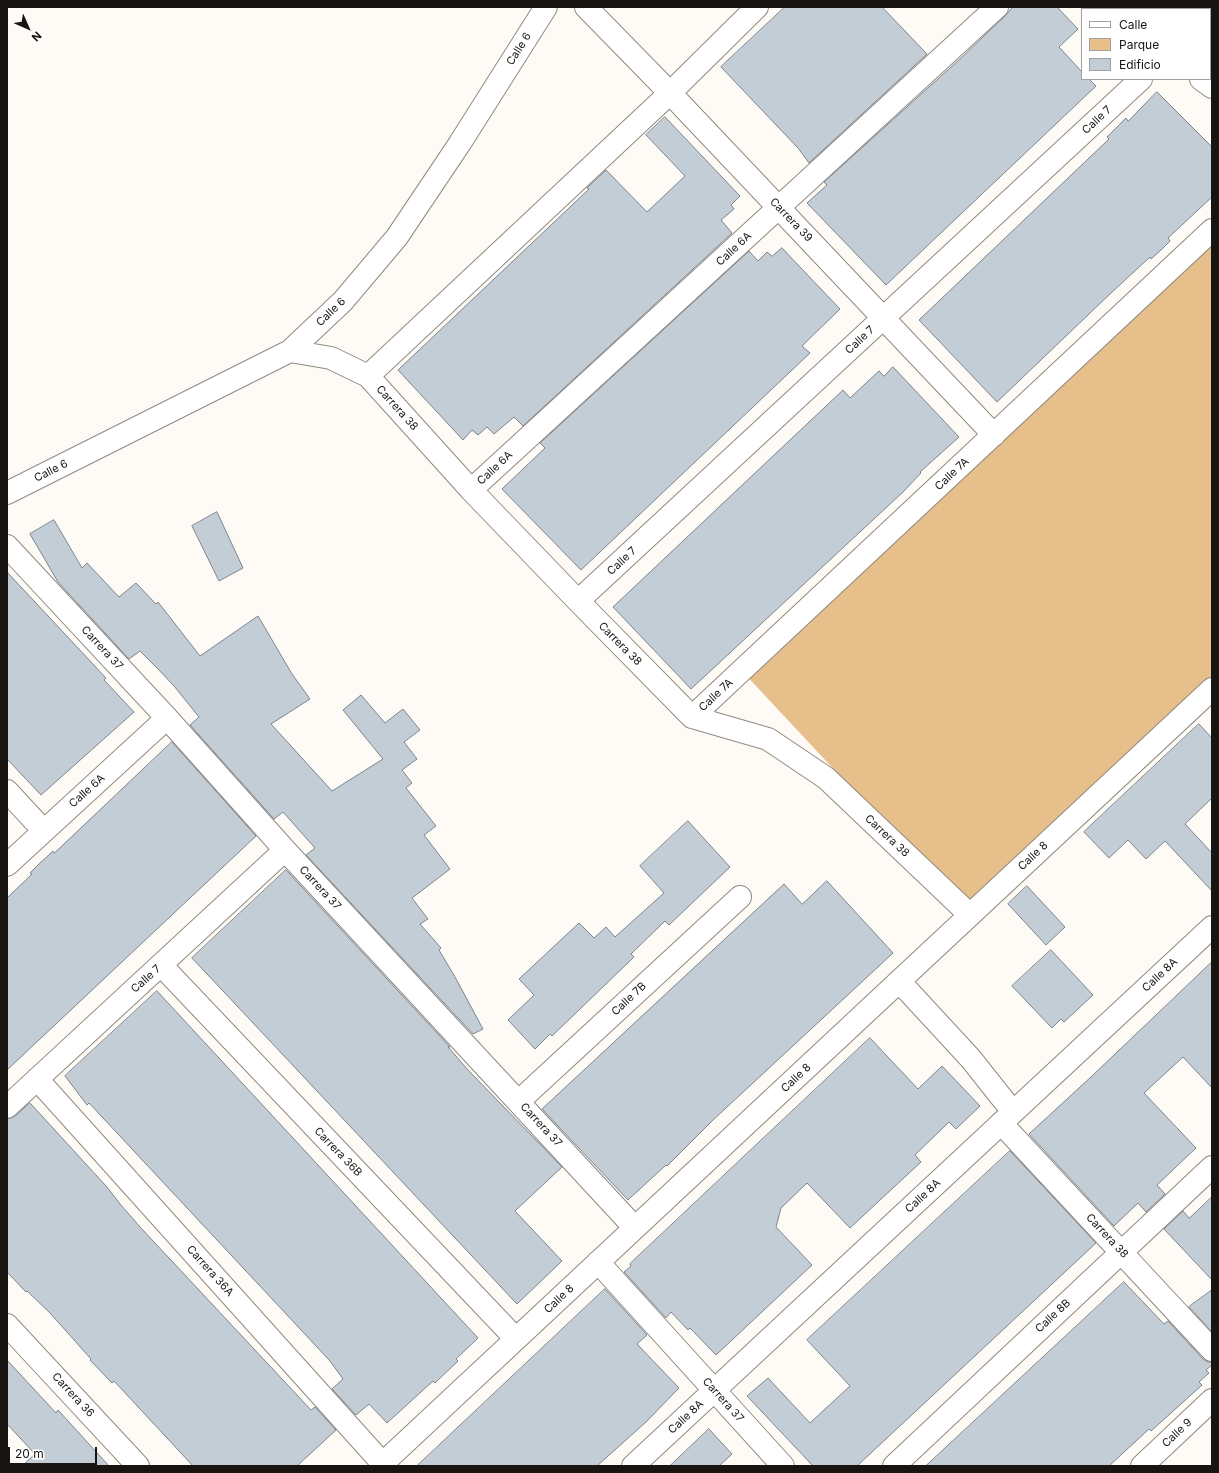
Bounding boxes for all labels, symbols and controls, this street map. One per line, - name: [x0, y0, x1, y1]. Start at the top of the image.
- north arrow: [8, 8, 48, 48]
- legend: [1081, 8, 1211, 80]
- text: Calle: [1119, 17, 1147, 32]
- text: N: [29, 29, 44, 44]
- street label: Calle 6: [504, 30, 534, 68]
- text: Parque: [1119, 37, 1159, 52]
- text: Edificio: [1119, 57, 1161, 72]
- street label: Calle 7: [1080, 103, 1114, 137]
- street label: Carrera 39: [767, 195, 815, 245]
- street label: Calle 6A: [714, 229, 754, 269]
- street label: Calle 6: [314, 295, 348, 329]
- street label: Calle 7: [843, 323, 877, 357]
- street label: Carrera 38: [373, 383, 421, 433]
- street label: Calle 6A: [475, 448, 515, 488]
- street label: Calle 7A: [932, 455, 972, 493]
- street label: Calle 6: [32, 457, 70, 485]
- street label: Calle 7: [605, 544, 639, 578]
- street label: Carrera 38: [596, 620, 644, 668]
- street label: Carrera 37: [78, 623, 126, 673]
- street label: Calle 7A: [696, 676, 736, 714]
- street label: Calle 6A: [66, 772, 108, 810]
- street label: Carrera 38: [862, 812, 912, 860]
- street label: Calle 8: [1015, 839, 1051, 873]
- street label: Carrera 37: [296, 863, 344, 913]
- street label: Calle 8A: [1140, 955, 1180, 995]
- street label: Calle 7: [128, 962, 164, 996]
- street label: Calle 7B: [609, 980, 649, 1018]
- street label: Calle 8: [778, 1061, 814, 1095]
- street label: Carrera 37: [517, 1100, 565, 1150]
- street label: Carrera 36B: [311, 1125, 365, 1179]
- street label: Calle 8A: [903, 1176, 943, 1216]
- street label: Carrera 38: [1083, 1211, 1131, 1261]
- street label: Carrera 36A: [184, 1243, 236, 1299]
- street label: Calle 8: [541, 1282, 577, 1316]
- street label: Calle 8B: [1033, 1296, 1073, 1336]
- street label: Carrera 36: [49, 1370, 97, 1420]
- street label: Carrera 37: [700, 1375, 746, 1425]
- street label: Calle 8A: [666, 1397, 706, 1437]
- street label: Calle 9: [1159, 1416, 1195, 1450]
- scale bar: [10, 1439, 99, 1465]
- text: 20 m: [15, 1446, 44, 1461]

